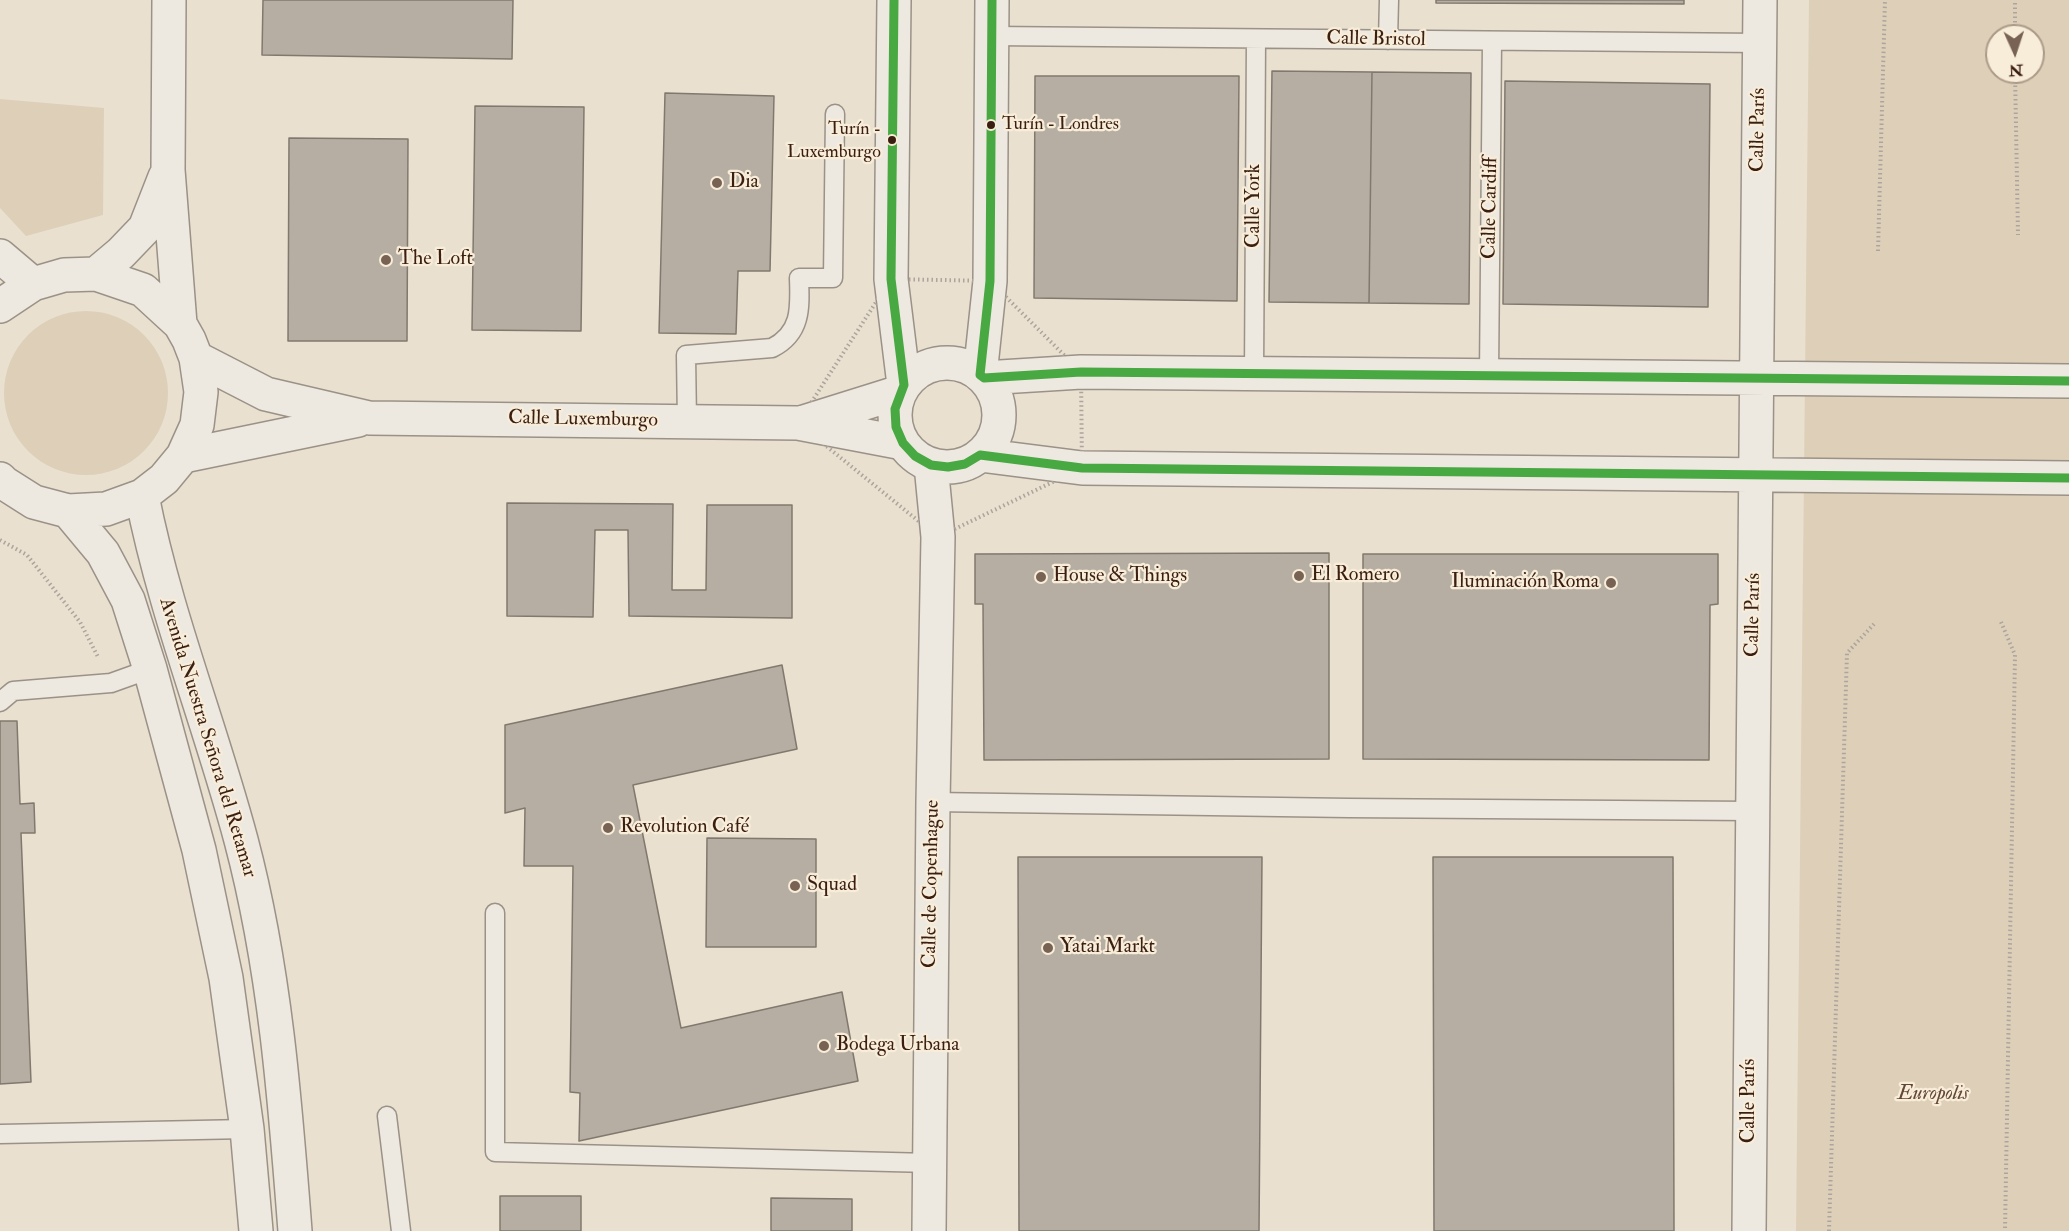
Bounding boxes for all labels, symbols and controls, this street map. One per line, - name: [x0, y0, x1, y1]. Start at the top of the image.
- north arrow: [1985, 24, 2045, 84]
- street label: Calle Bristol: [1326, 27, 1426, 53]
- text: N: [2008, 60, 2024, 80]
- street label: Calle París: [1746, 87, 1772, 173]
- place label: Turín - Londres: [1002, 114, 1119, 136]
- place label: Turín - Luxemburgo: [787, 119, 881, 162]
- marker: Turín - Londres: [985, 119, 997, 131]
- marker: Turín - Luxemburgo: [886, 134, 898, 146]
- street label: Calle Cardiff: [1478, 157, 1504, 259]
- street label: Calle York: [1243, 164, 1267, 248]
- place label: Dia: [729, 171, 759, 195]
- marker: Dia: [710, 176, 724, 190]
- place label: The Loft: [398, 248, 473, 272]
- marker: The Loft: [379, 253, 393, 267]
- street label: Calle Luxemburgo: [508, 407, 658, 433]
- place label: El Romero: [1311, 564, 1399, 588]
- place label: House & Things: [1053, 565, 1187, 589]
- marker: El Romero: [1292, 569, 1306, 583]
- marker: House & Things: [1034, 570, 1048, 584]
- place label: Iluminación Roma: [1451, 571, 1599, 595]
- street label: Calle París: [1741, 572, 1767, 658]
- marker: Iluminación Roma: [1604, 576, 1618, 590]
- street label: Avenida Nuestra Señora del Retamar: [153, 595, 261, 881]
- street label: Calle de Copenhague: [919, 800, 945, 968]
- place label: Revolution Café: [620, 816, 749, 840]
- marker: Revolution Café: [601, 821, 615, 835]
- place label: Squad: [807, 874, 857, 898]
- marker: Squad: [788, 879, 802, 893]
- place label: Yatai Markt: [1060, 936, 1155, 960]
- marker: Yatai Markt: [1041, 941, 1055, 955]
- place label: Bodega Urbana: [836, 1034, 960, 1058]
- marker: Bodega Urbana: [817, 1039, 831, 1053]
- street label: Calle París: [1738, 1059, 1762, 1143]
- park label: Europolis: [1898, 1083, 1968, 1107]

